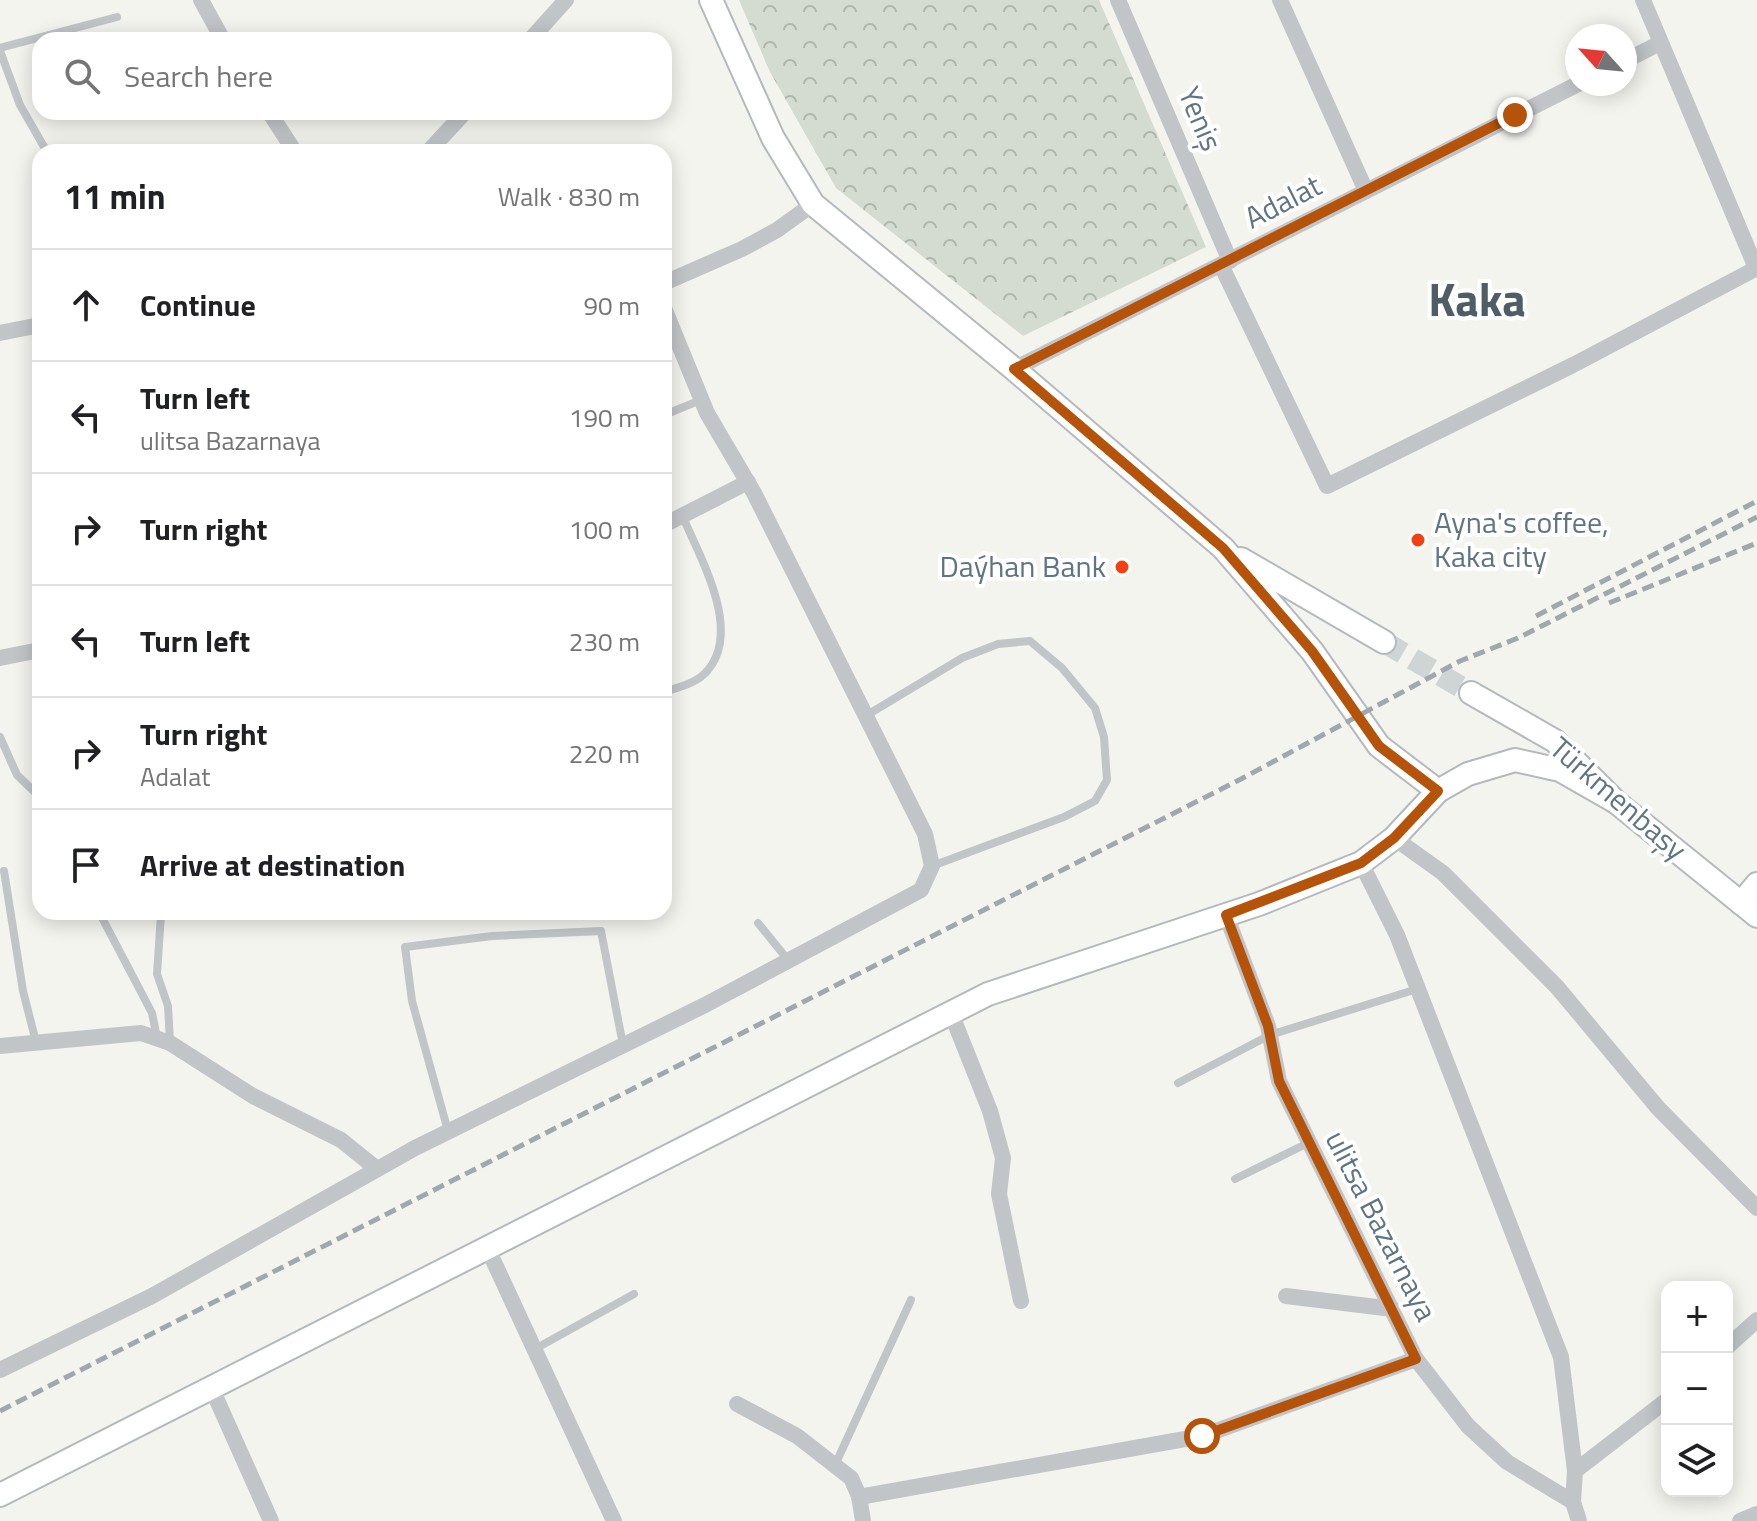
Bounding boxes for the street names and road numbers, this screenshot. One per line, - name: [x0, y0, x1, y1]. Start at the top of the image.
- street label: Yeniş: [1167, 79, 1235, 158]
- street label: Adalat: [1236, 162, 1330, 240]
- street label: Türkmenbaşy: [1540, 725, 1698, 871]
- street label: ulitsa Bazarnaya: [1314, 1122, 1450, 1329]

